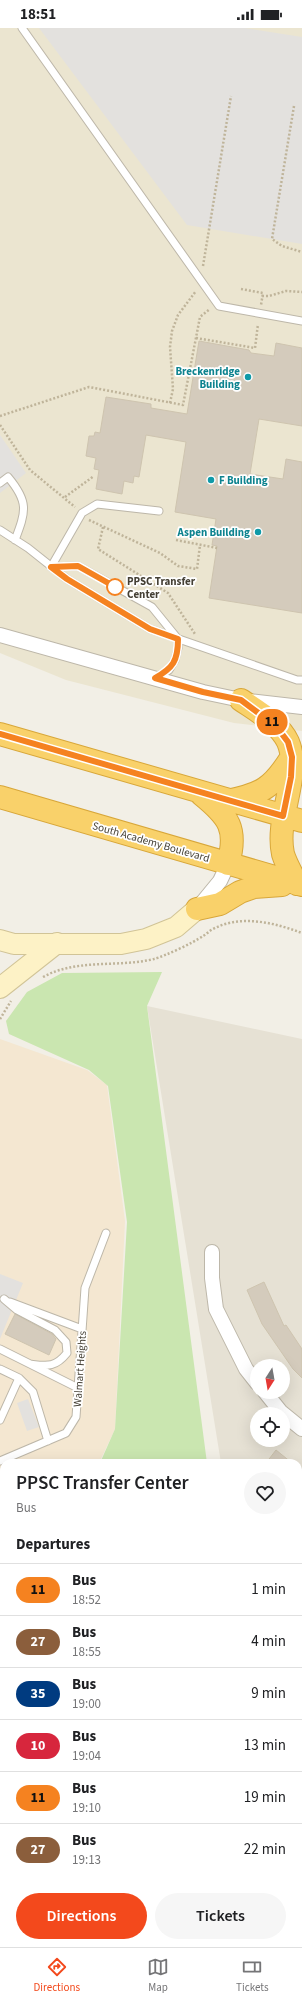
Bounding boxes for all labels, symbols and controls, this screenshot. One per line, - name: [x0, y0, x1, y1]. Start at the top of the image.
- text: 18:51: [20, 4, 56, 25]
- place label: Breckenridge Building: [175, 364, 240, 392]
- marker: Breckenridge Building: [243, 372, 253, 382]
- place label: F Building: [219, 473, 268, 488]
- marker: F Building: [206, 475, 216, 485]
- place label: Aspen Building: [177, 525, 250, 540]
- marker: Aspen Building: [253, 527, 263, 537]
- place label: PPSC Transfer Center: [127, 574, 196, 602]
- marker: PPSC Transfer Center: [106, 578, 124, 596]
- line badge: 11: [254, 709, 290, 735]
- text: 11: [265, 712, 279, 732]
- street label: South Academy Boulevard: [91, 818, 211, 866]
- street label: Walmart Heights: [70, 1330, 90, 1408]
- north arrow: [250, 1359, 290, 1399]
- map controls: [250, 1359, 290, 1447]
- button: locate: [250, 1407, 290, 1447]
- text: PPSC Transfer Center: [16, 1470, 189, 1497]
- button: heart: [244, 1472, 286, 1514]
- text: Bus: [16, 1499, 36, 1517]
- text: Departures: [16, 1534, 90, 1555]
- text: Bus: [72, 1570, 96, 1591]
- text: 1 min: [251, 1579, 286, 1600]
- text: 11: [31, 1580, 45, 1600]
- text: 18:52: [72, 1591, 101, 1609]
- text: Bus: [72, 1622, 96, 1643]
- text: 4 min: [251, 1631, 286, 1652]
- text: 27: [31, 1632, 45, 1652]
- text: 18:55: [72, 1643, 101, 1661]
- text: Bus: [72, 1674, 96, 1695]
- text: 9 min: [251, 1683, 286, 1704]
- text: 35: [31, 1684, 45, 1704]
- text: 19:00: [72, 1695, 101, 1713]
- text: Bus: [72, 1726, 96, 1747]
- text: 13 min: [244, 1735, 286, 1756]
- text: 10: [31, 1736, 45, 1756]
- text: 19:04: [72, 1747, 101, 1765]
- text: Bus: [72, 1778, 96, 1799]
- text: 19 min: [244, 1787, 286, 1808]
- text: 11: [31, 1788, 45, 1808]
- text: 19:10: [72, 1799, 101, 1817]
- text: Bus: [72, 1830, 96, 1851]
- text: 22 min: [244, 1839, 286, 1860]
- text: 27: [31, 1840, 45, 1860]
- text: 19:13: [72, 1851, 101, 1869]
- button: Directions: [16, 1893, 147, 1939]
- button: Tickets: [155, 1893, 286, 1939]
- tab: Directions: [34, 1956, 80, 1995]
- tab: Map: [147, 1956, 169, 1995]
- tab: Tickets: [236, 1956, 269, 1995]

